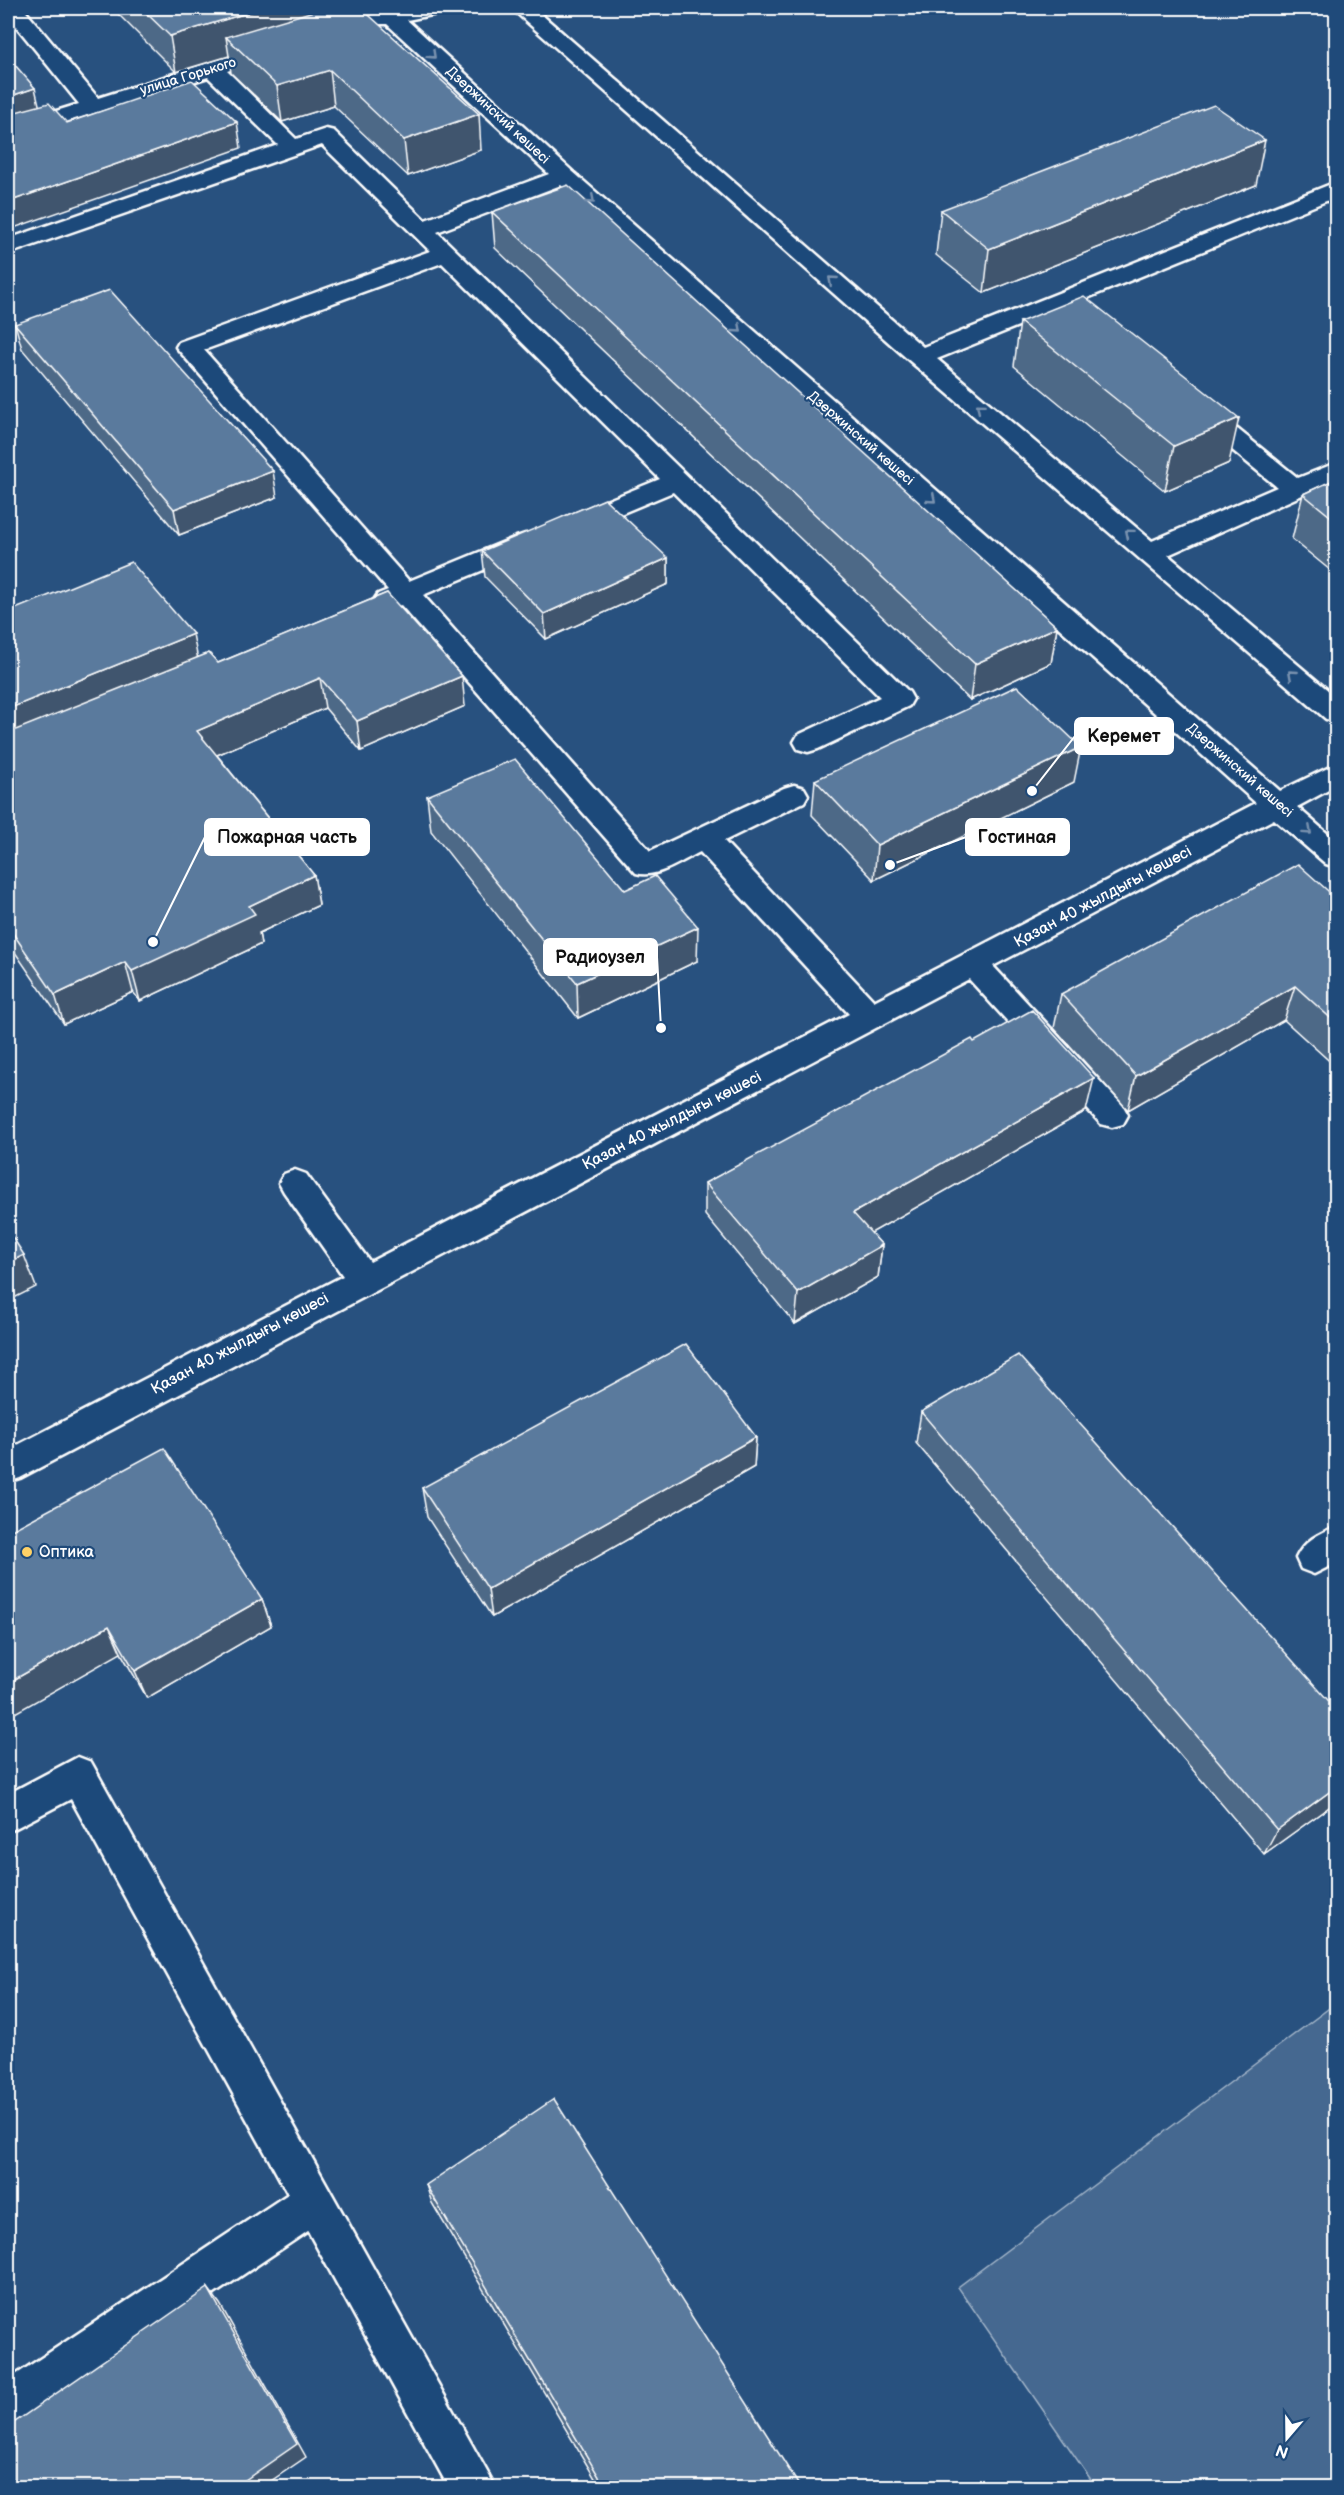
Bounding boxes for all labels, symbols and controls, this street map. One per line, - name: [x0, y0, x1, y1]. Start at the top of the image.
- one-way arrow: [425, 48, 436, 59]
- street label: улица Горького: [138, 53, 238, 99]
- street label: Дзержинский көшесі: [443, 63, 553, 167]
- one-way arrow: [585, 193, 596, 204]
- one-way arrow: [828, 276, 839, 287]
- one-way arrow: [731, 322, 742, 333]
- street label: Дзержинский көшесі: [804, 387, 918, 489]
- one-way arrow: [976, 404, 987, 415]
- one-way arrow: [925, 492, 936, 503]
- one-way arrow: [1125, 529, 1136, 540]
- one-way arrow: [1288, 670, 1299, 681]
- callout: Керемет: [1075, 718, 1173, 754]
- street label: Дзержинский көшесі: [1183, 719, 1297, 821]
- text: Керемет: [1087, 726, 1161, 747]
- callout: Пожарная часть: [205, 819, 369, 855]
- callout: Гостиная: [966, 819, 1069, 855]
- one-way arrow: [1301, 824, 1311, 835]
- text: Пожарная часть: [217, 827, 358, 848]
- text: Гостиная: [978, 827, 1056, 848]
- street label: Қазан 40 жылдығы көшесі: [1011, 842, 1195, 952]
- callout: Радиоузел: [544, 939, 657, 975]
- text: Радиоузел: [555, 947, 645, 968]
- street label: Қазан 40 жылдығы көшесі: [579, 1068, 765, 1174]
- street label: Қазан 40 жылдығы көшесі: [148, 1289, 332, 1399]
- place label: Оптика: [39, 1543, 94, 1562]
- marker: Оптика: [20, 1545, 34, 1559]
- north arrow: [1257, 2408, 1317, 2468]
- text: N: [1273, 2440, 1291, 2462]

